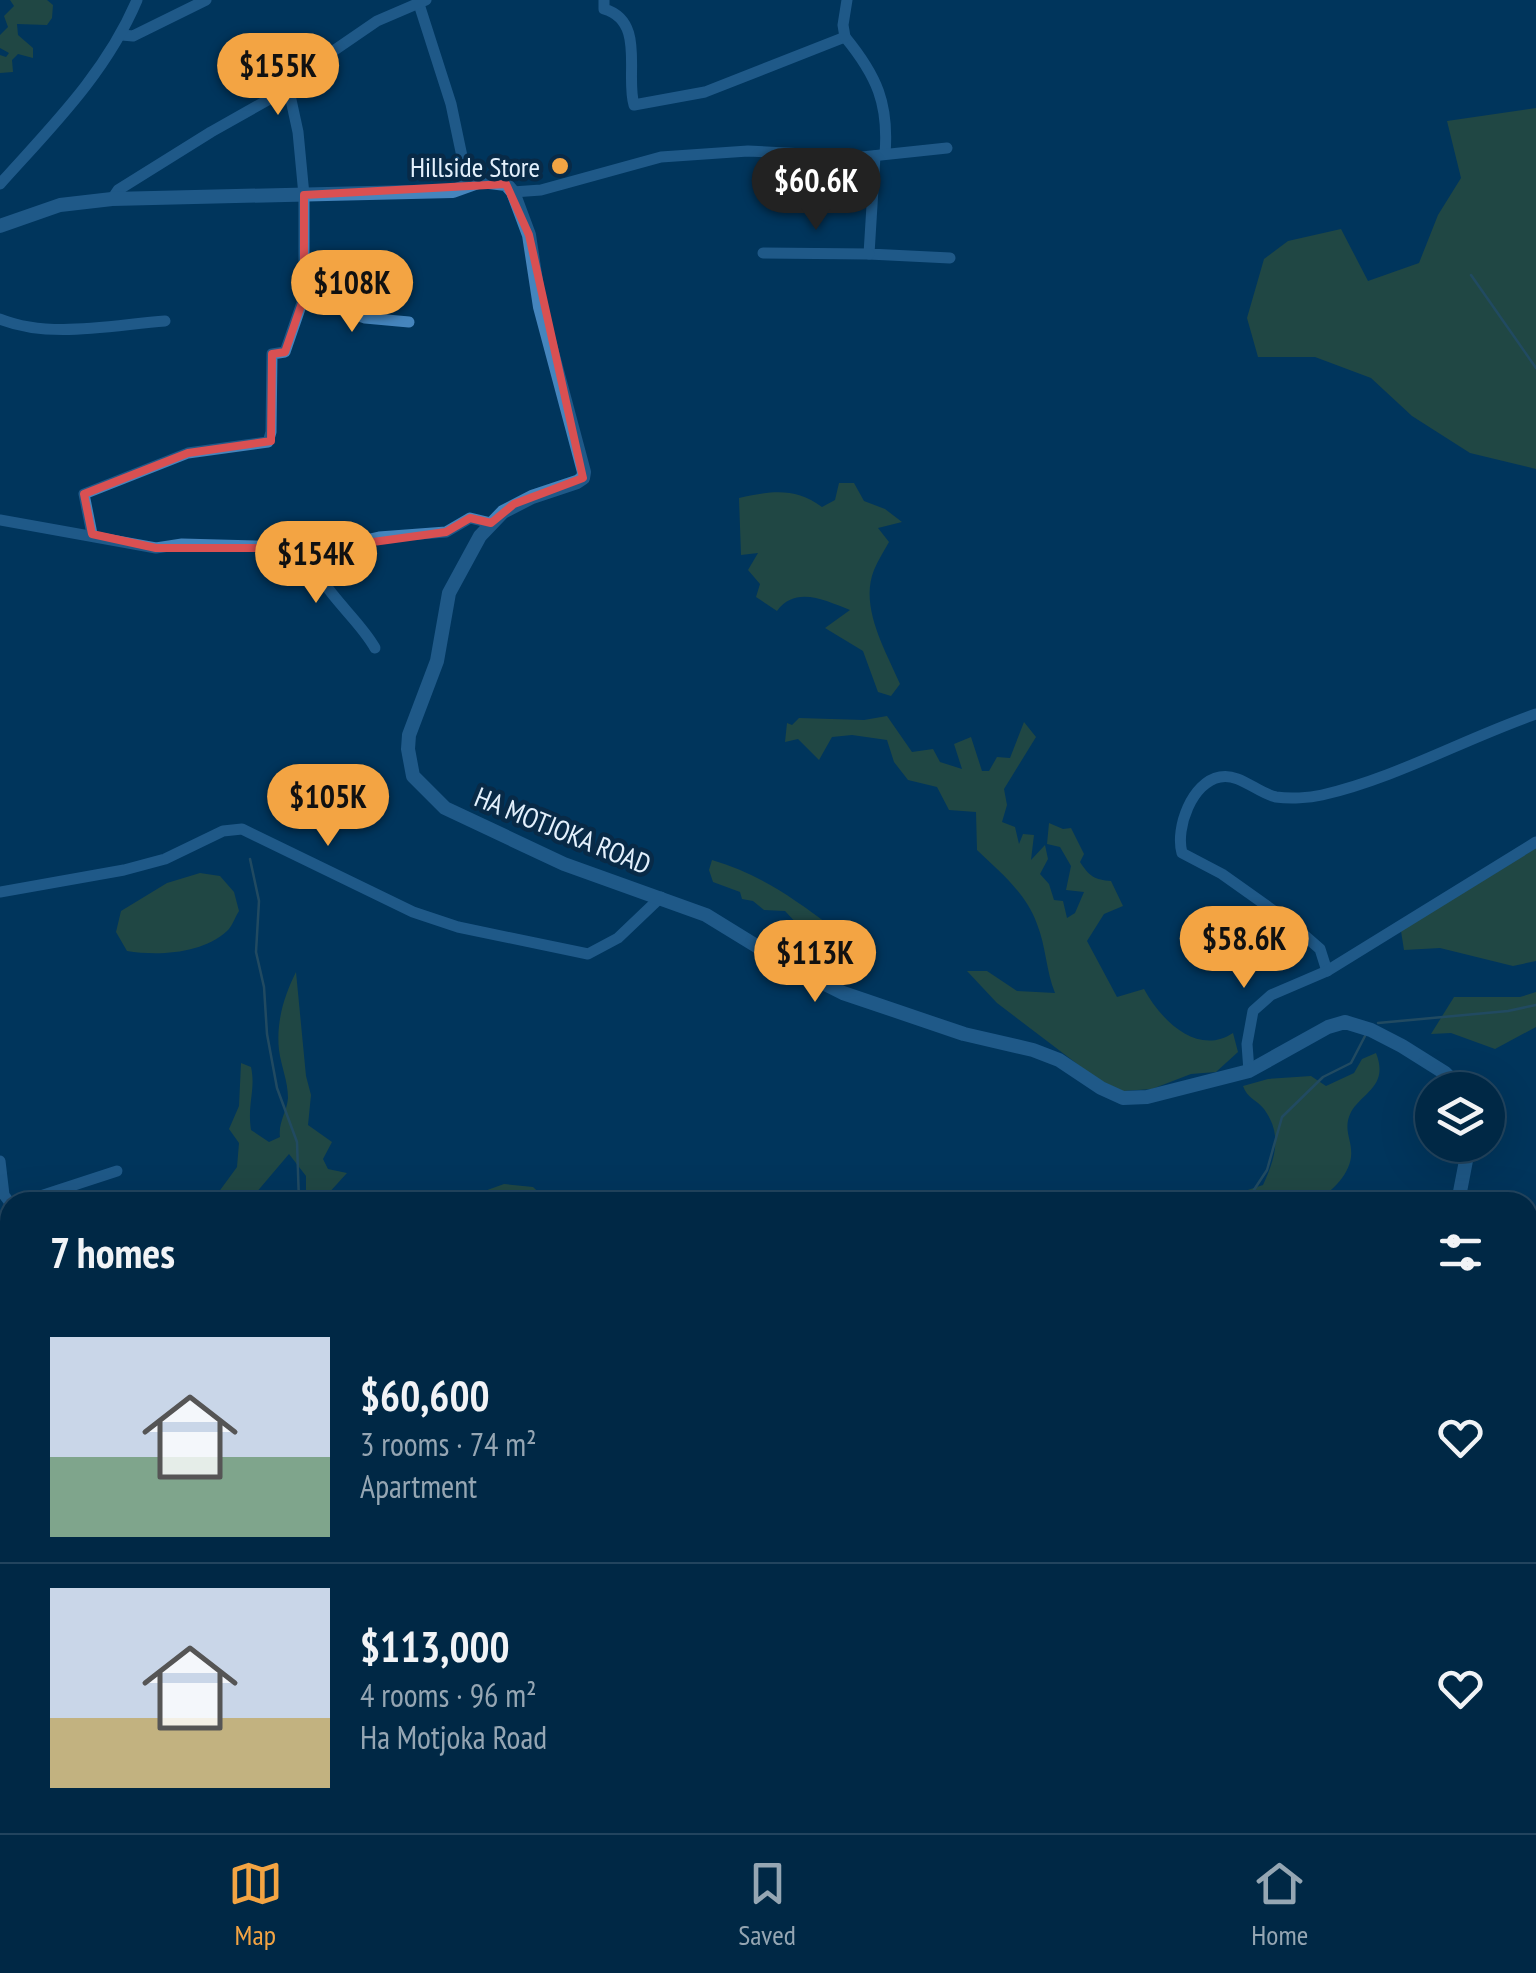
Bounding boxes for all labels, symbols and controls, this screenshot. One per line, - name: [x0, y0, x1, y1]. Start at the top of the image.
- pin: $155K: [208, 33, 348, 118]
- text: $155K: [239, 44, 317, 86]
- place label: Hillside Store: [410, 148, 540, 185]
- pin: $60.6K: [735, 148, 897, 233]
- marker: Hillside Store: [549, 155, 571, 177]
- text: $60.6K: [774, 159, 858, 201]
- pin: $108K: [282, 250, 422, 335]
- text: $108K: [313, 261, 391, 303]
- pin: $154K: [246, 521, 386, 606]
- text: $154K: [277, 532, 355, 574]
- pin: $105K: [258, 764, 398, 849]
- text: $105K: [289, 775, 367, 817]
- street label: HA MOTJOKA ROAD: [469, 778, 657, 882]
- pin: $58.6K: [1163, 906, 1325, 991]
- text: $58.6K: [1202, 917, 1286, 959]
- pin: $113K: [745, 920, 885, 1005]
- text: $113K: [776, 931, 854, 973]
- map controls: [1415, 1072, 1505, 1162]
- button: layers: [1415, 1072, 1505, 1162]
- text: 7 homes: [50, 1225, 175, 1280]
- icon: filters: [1433, 1225, 1488, 1280]
- text: $60,600: [360, 1368, 490, 1423]
- icon: home: [130, 1377, 250, 1497]
- icon: heart: [1433, 1410, 1488, 1465]
- text: 3 rooms · 74 m²: [360, 1423, 537, 1465]
- text: Apartment: [360, 1465, 477, 1507]
- text: $113,000: [360, 1619, 510, 1674]
- icon: home: [130, 1628, 250, 1748]
- icon: heart: [1433, 1661, 1488, 1716]
- text: 4 rooms · 96 m²: [360, 1674, 537, 1716]
- text: Ha Motjoka Road: [360, 1716, 547, 1758]
- tab: Map: [228, 1856, 283, 1953]
- tab: Saved: [738, 1856, 796, 1953]
- tab: Home: [1251, 1856, 1308, 1953]

